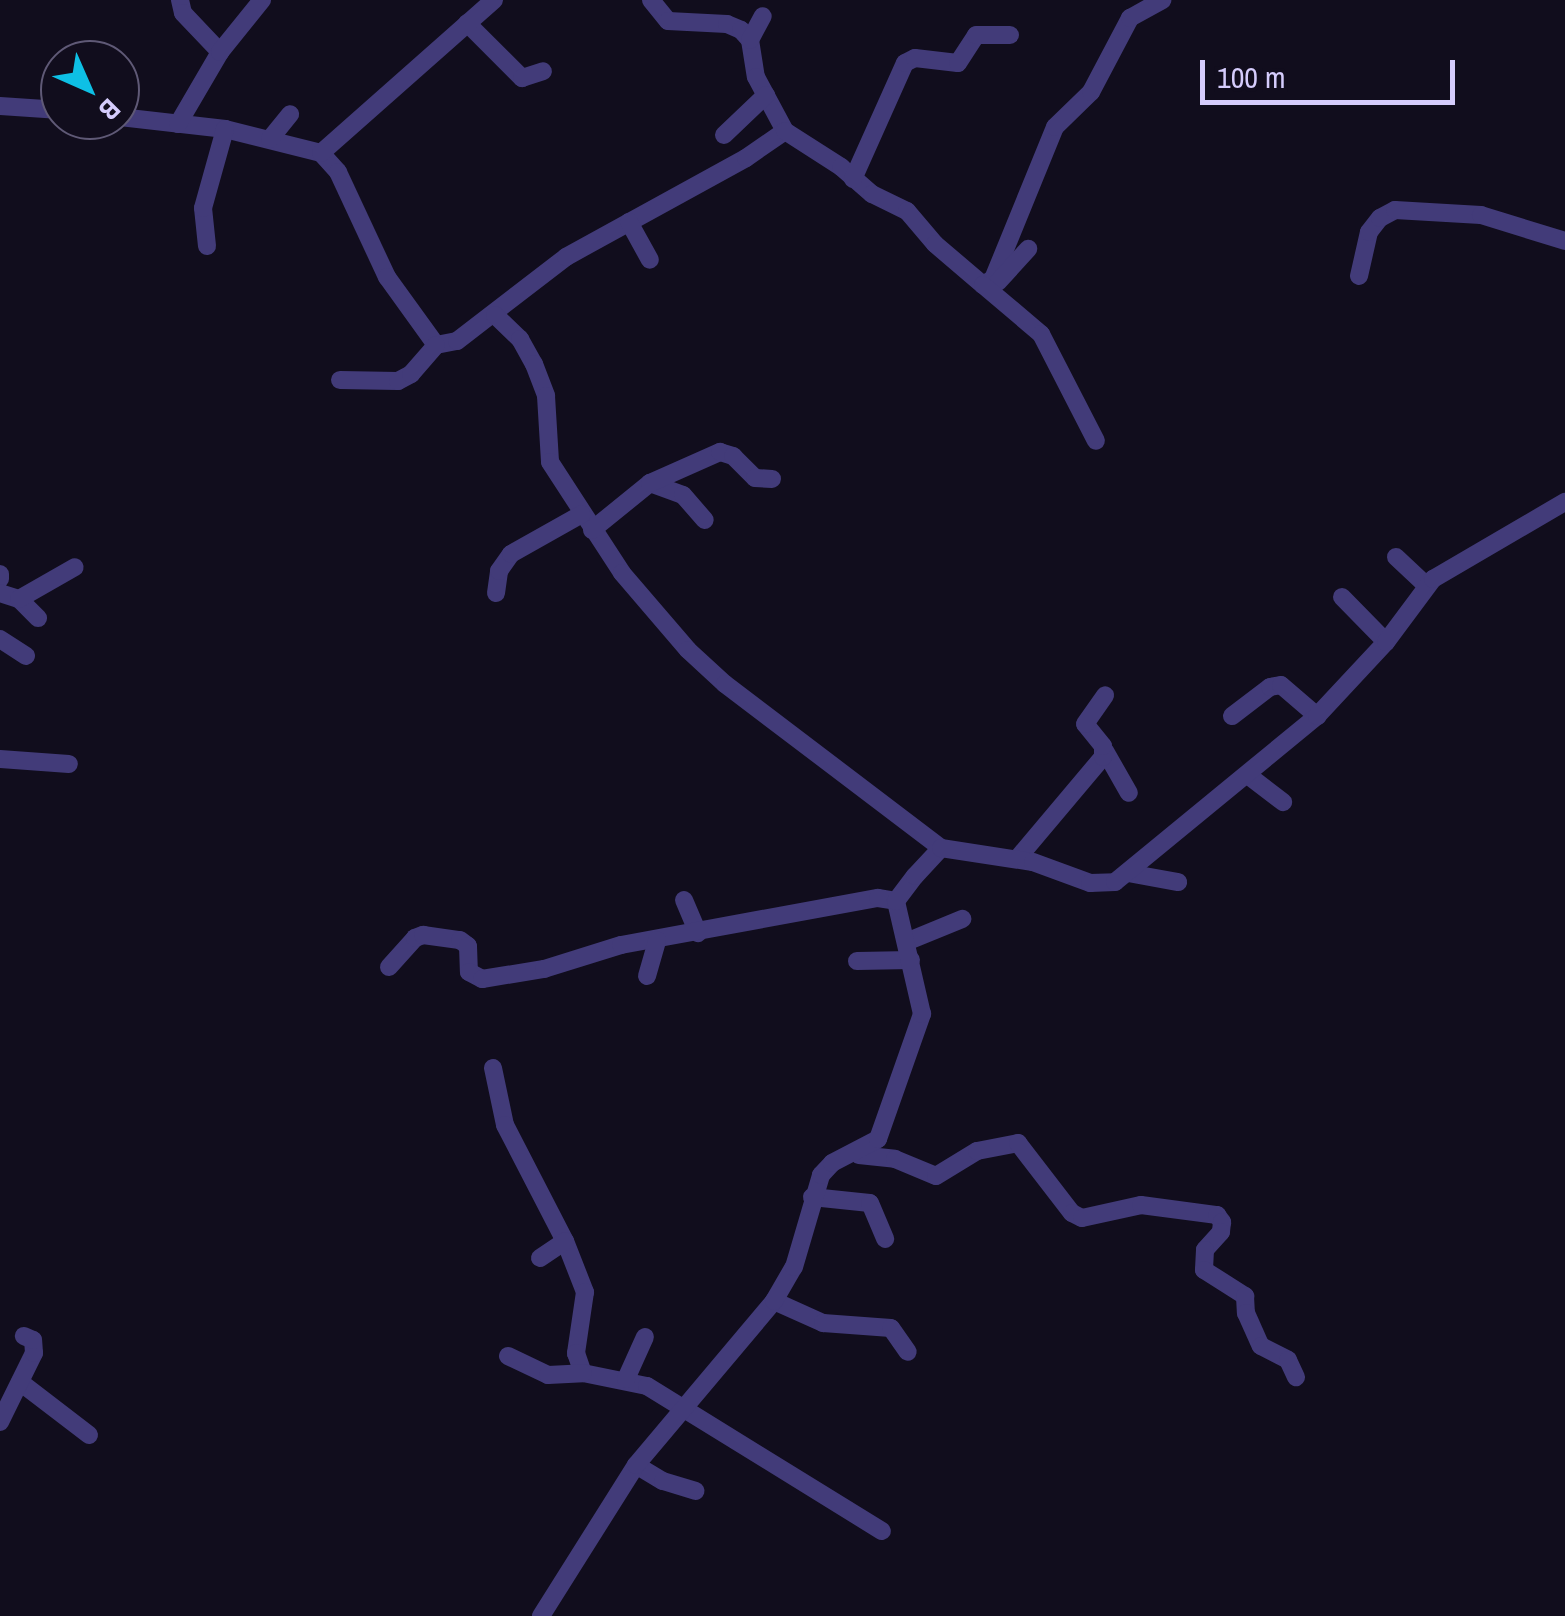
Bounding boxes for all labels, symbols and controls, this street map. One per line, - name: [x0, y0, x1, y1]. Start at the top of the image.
- north arrow: [40, 40, 140, 140]
- scale bar: [1205, 40, 1460, 102]
- text: 100 m: [1217, 57, 1285, 97]
- text: B: [91, 90, 129, 129]

